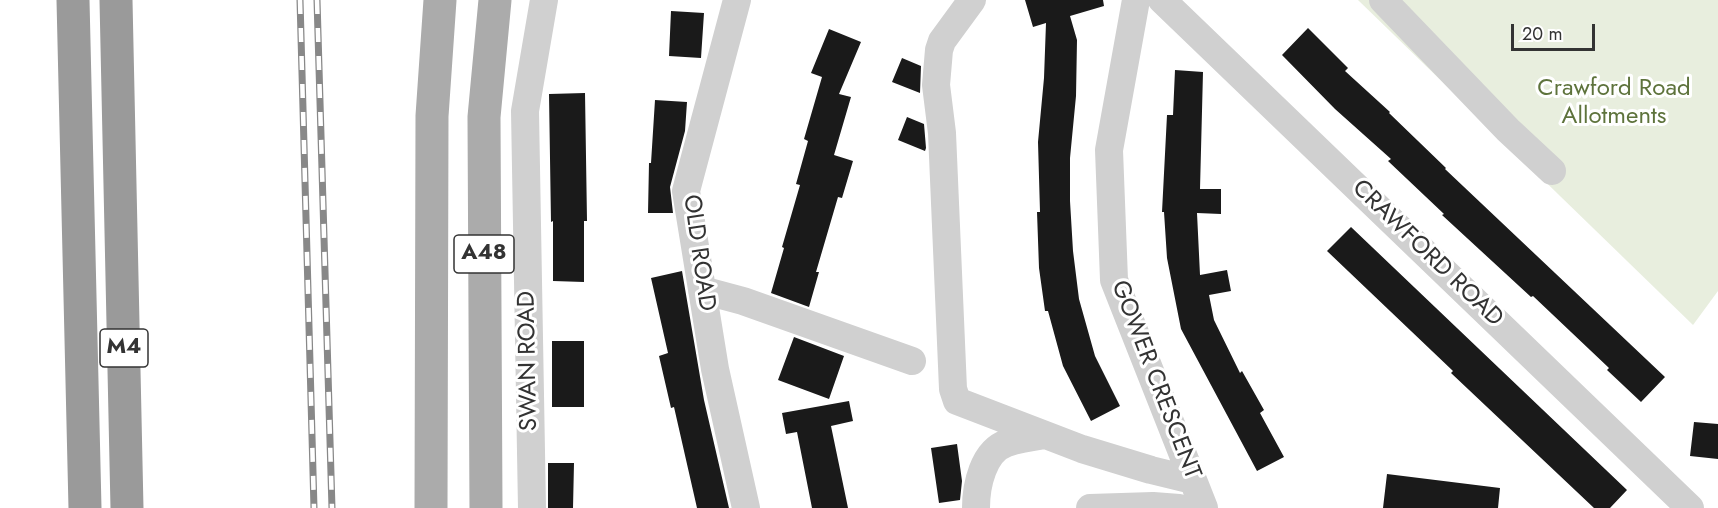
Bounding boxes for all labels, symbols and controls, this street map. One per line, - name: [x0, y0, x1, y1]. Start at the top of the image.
- scale bar: [1514, 12, 1598, 50]
- text: 20 m: [1522, 21, 1562, 47]
- park label: Crawford Road Allotments: [1537, 75, 1691, 131]
- street label: CRAWFORD ROAD: [1345, 175, 1509, 333]
- street label: OLD ROAD: [676, 193, 720, 313]
- road number: A48: [454, 235, 514, 273]
- street label: GOWER CRESCENT: [1104, 277, 1206, 483]
- street label: SWAN ROAD: [513, 291, 545, 431]
- road number: M4: [100, 329, 148, 367]

